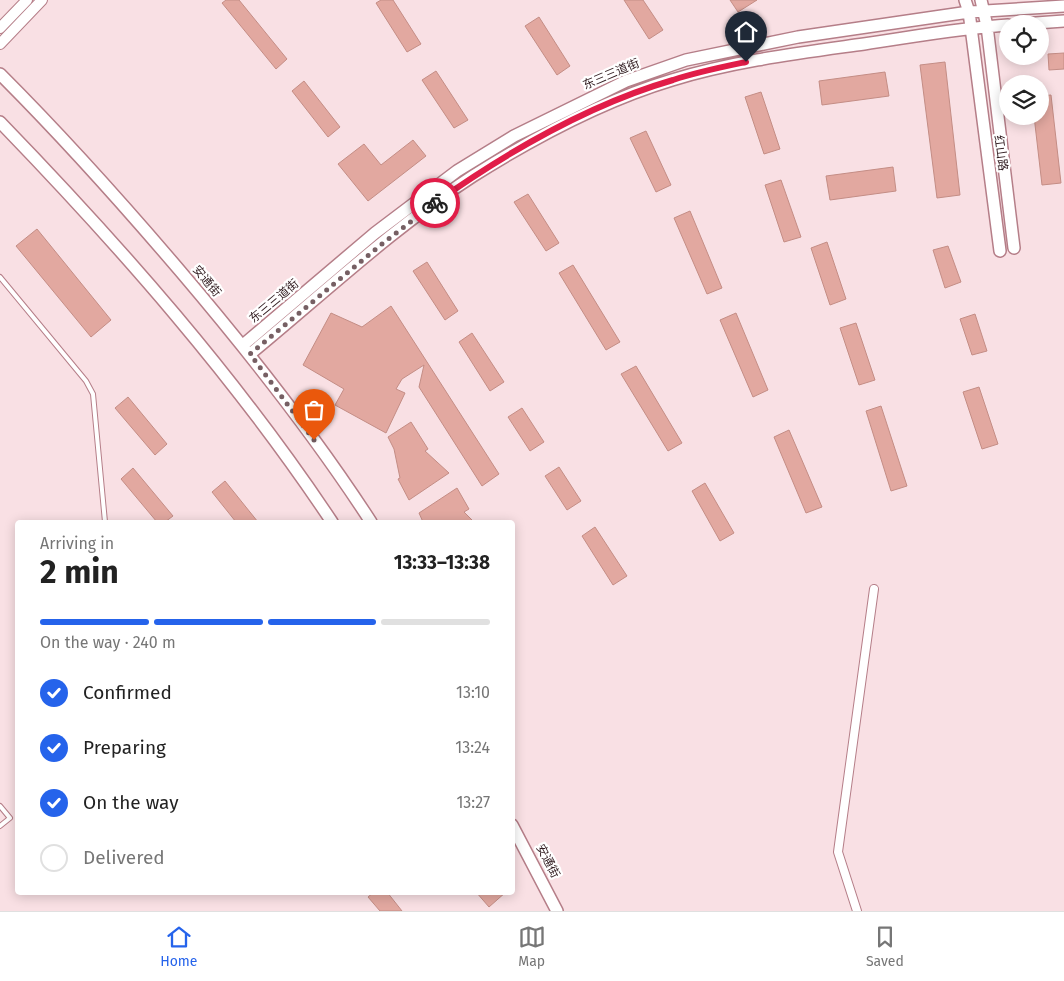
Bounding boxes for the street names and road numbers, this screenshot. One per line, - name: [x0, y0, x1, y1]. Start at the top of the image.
- street label: 东三三道街: [581, 56, 641, 92]
- street label: 红山路: [992, 134, 1010, 172]
- street label: 安通街: [190, 263, 224, 299]
- street label: 东三三道街: [247, 276, 301, 326]
- street label: 安通街: [533, 842, 563, 880]

